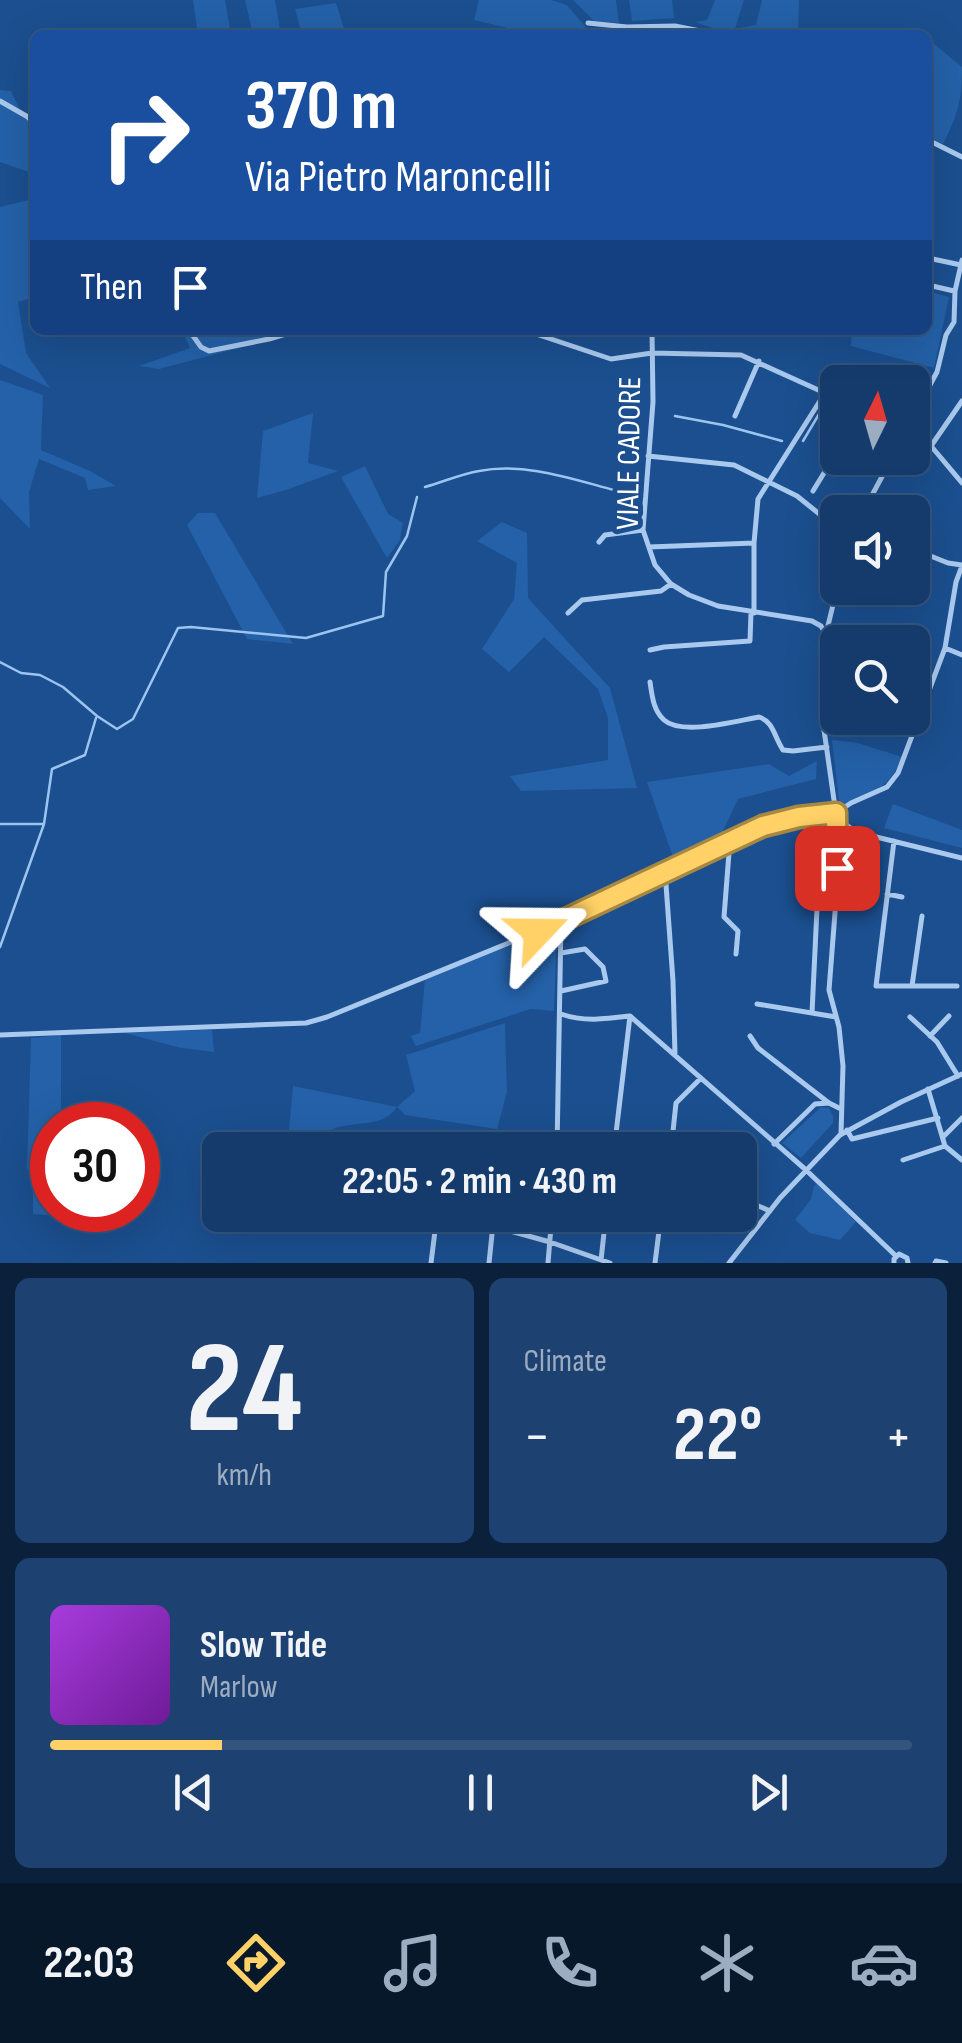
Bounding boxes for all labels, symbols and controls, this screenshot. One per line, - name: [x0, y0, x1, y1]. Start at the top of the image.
- text: 370 m: [245, 65, 397, 149]
- icon: right: [80, 70, 210, 200]
- text: Via Pietro Maroncelli: [245, 150, 551, 205]
- icon: arrive: [163, 260, 218, 315]
- text: Then: [80, 265, 143, 310]
- north arrow: [820, 365, 930, 475]
- map controls: [820, 365, 930, 735]
- street label: VIALE CADORE: [609, 376, 650, 530]
- button: sound: [820, 495, 930, 605]
- button: search: [820, 625, 930, 735]
- pin: [795, 826, 880, 911]
- icon: arrive: [810, 841, 865, 896]
- position arrow: [486, 880, 590, 984]
- speed limit sign: 30: [30, 1102, 160, 1232]
- text: 22:05 · 2 min · 430 m: [342, 1159, 617, 1204]
- text: 24: [186, 1313, 303, 1469]
- text: Climate: [524, 1342, 607, 1381]
- text: 22°: [673, 1391, 762, 1482]
- text: −: [524, 1404, 550, 1471]
- text: +: [885, 1404, 912, 1471]
- text: km/h: [217, 1456, 272, 1495]
- text: Slow Tide: [200, 1623, 327, 1668]
- text: Marlow: [200, 1668, 278, 1707]
- icon: previous: [166, 1765, 221, 1820]
- icon: pause: [453, 1765, 508, 1820]
- icon: next: [741, 1765, 796, 1820]
- icon: directions: [221, 1928, 291, 1998]
- icon: music: [378, 1928, 448, 1998]
- icon: phone: [535, 1928, 605, 1998]
- icon: climate: [692, 1928, 762, 1998]
- icon: car: [849, 1928, 919, 1998]
- text: 22:03: [43, 1936, 135, 1991]

